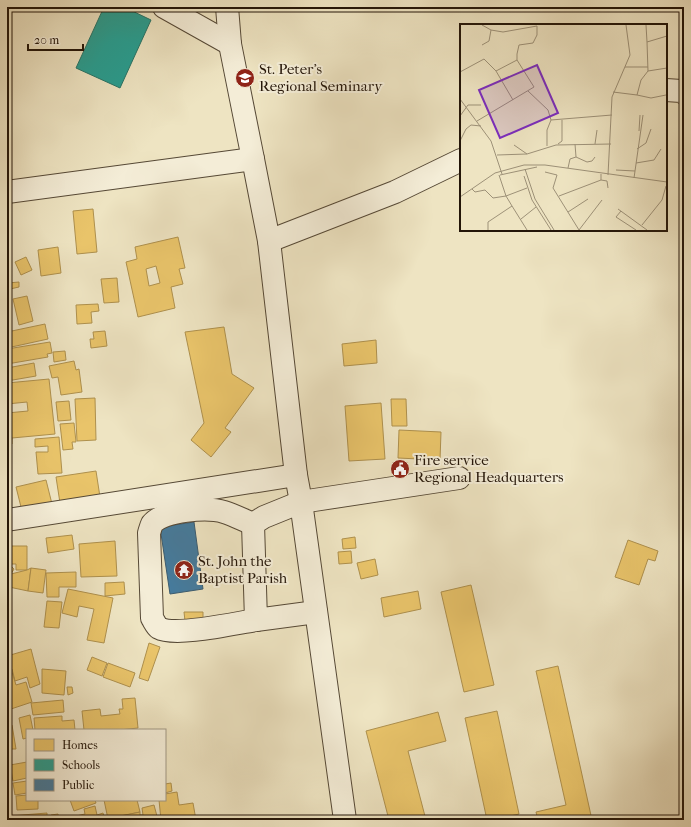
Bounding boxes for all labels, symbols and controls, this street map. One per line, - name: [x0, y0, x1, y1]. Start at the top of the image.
- inset map: [460, 24, 667, 231]
- scale bar: [28, 26, 83, 52]
- text: 20 m: [34, 33, 59, 47]
- place label: St. Peter’s Regional Seminary: [259, 60, 383, 95]
- school or university icon: St. Peter’s Regional Seminary: [234, 67, 256, 89]
- place label: Fire service Regional Headquarters: [414, 451, 564, 486]
- public building icon: Fire service Regional Headquarters: [389, 458, 411, 480]
- place label: St. John the Baptist Parish: [198, 552, 288, 587]
- temple icon: St. John the Baptist Parish: [173, 559, 195, 581]
- legend: [26, 729, 166, 801]
- text: Homes: [62, 738, 98, 752]
- text: Schools: [62, 758, 101, 772]
- text: Public: [62, 778, 94, 792]

